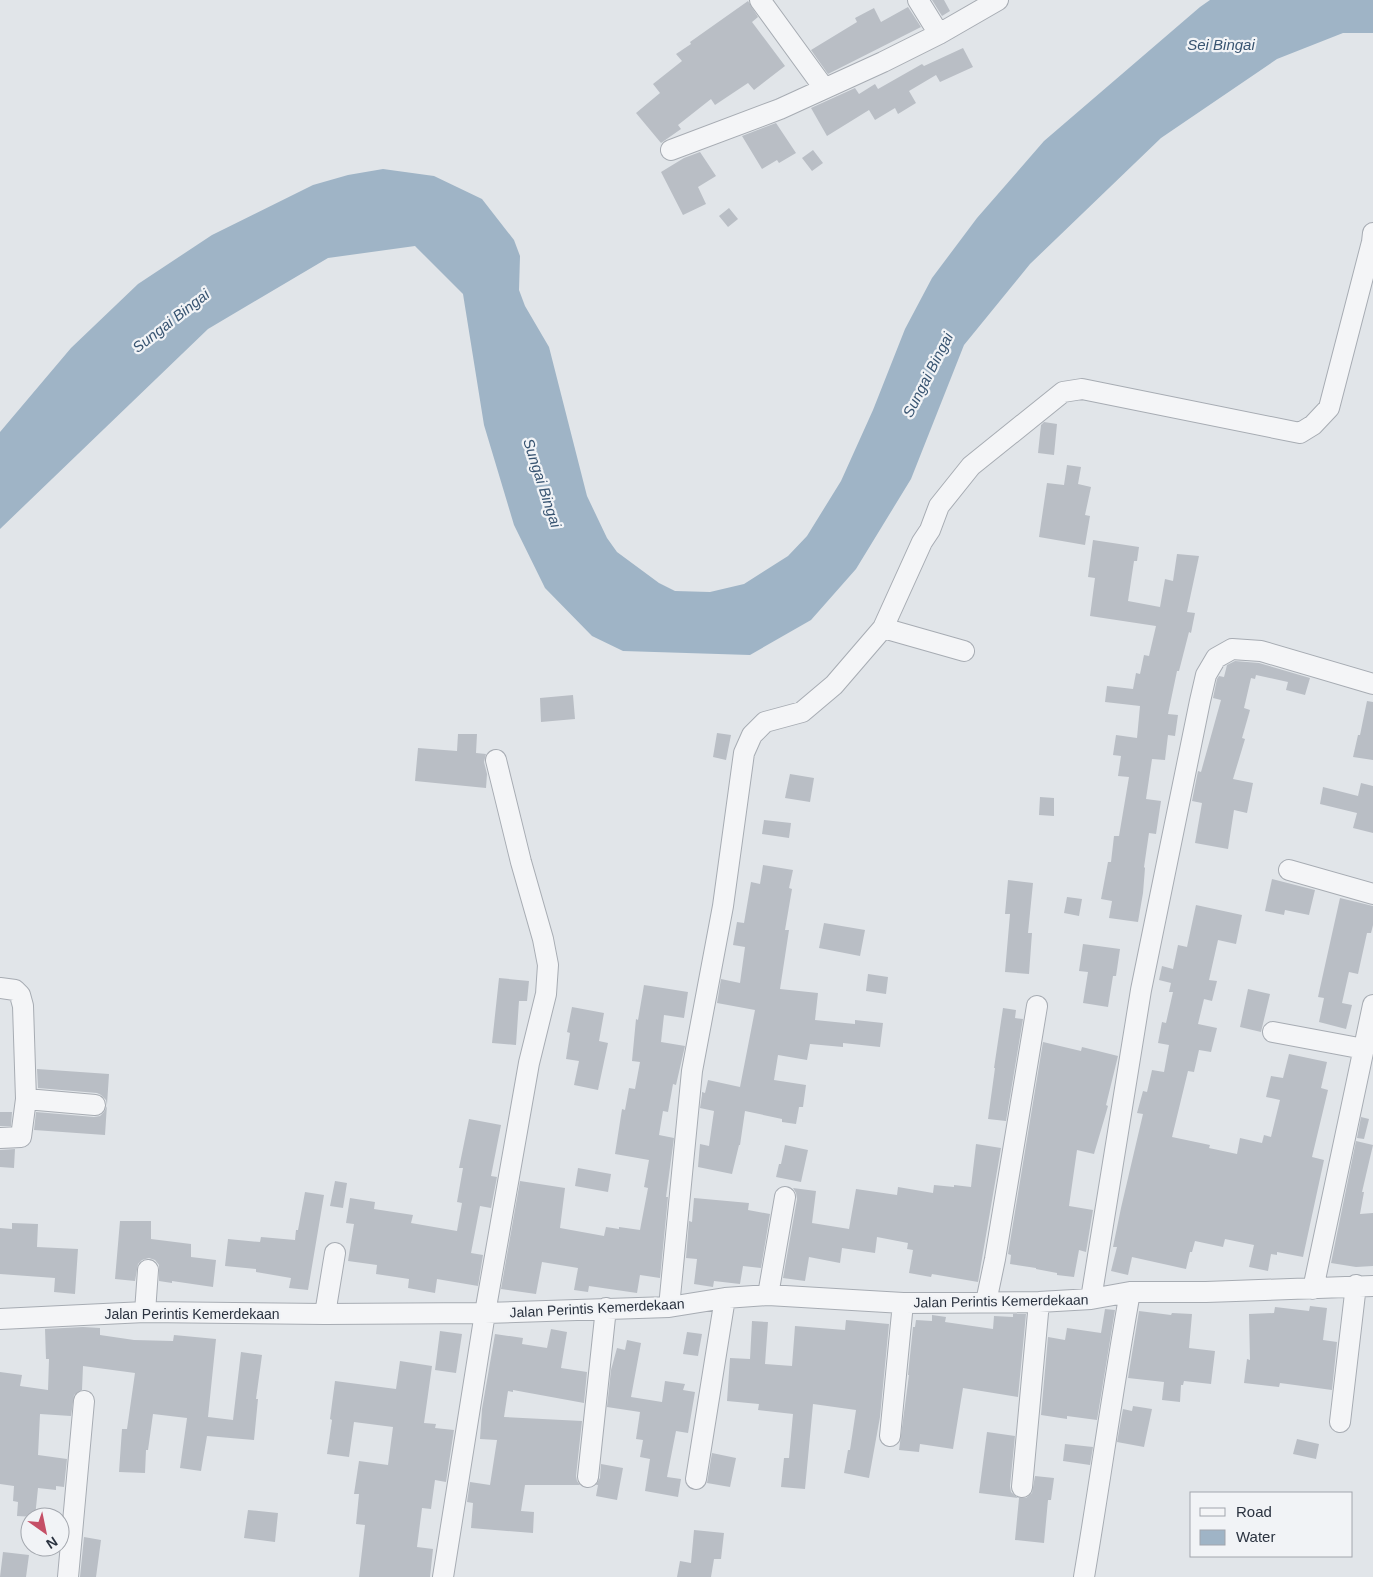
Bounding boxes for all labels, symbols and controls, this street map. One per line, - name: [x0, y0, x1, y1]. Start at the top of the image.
- water label: Sei Bingai: [1187, 36, 1255, 53]
- water label: Sungai Bingai: [129, 285, 213, 356]
- water label: Sungai Bingai: [899, 329, 956, 420]
- water label: Sungai Bingai: [520, 436, 565, 530]
- street label: Jalan Perintis Kemerdekaan: [913, 1291, 1089, 1311]
- street label: Jalan Perintis Kemerdekaan: [509, 1295, 685, 1321]
- street label: Jalan Perintis Kemerdekaan: [104, 1306, 280, 1322]
- legend: [1190, 1492, 1353, 1557]
- text: Road: [1236, 1503, 1272, 1520]
- north arrow: [20, 1507, 70, 1557]
- text: Water: [1236, 1528, 1275, 1545]
- text: N: [43, 1533, 61, 1552]

